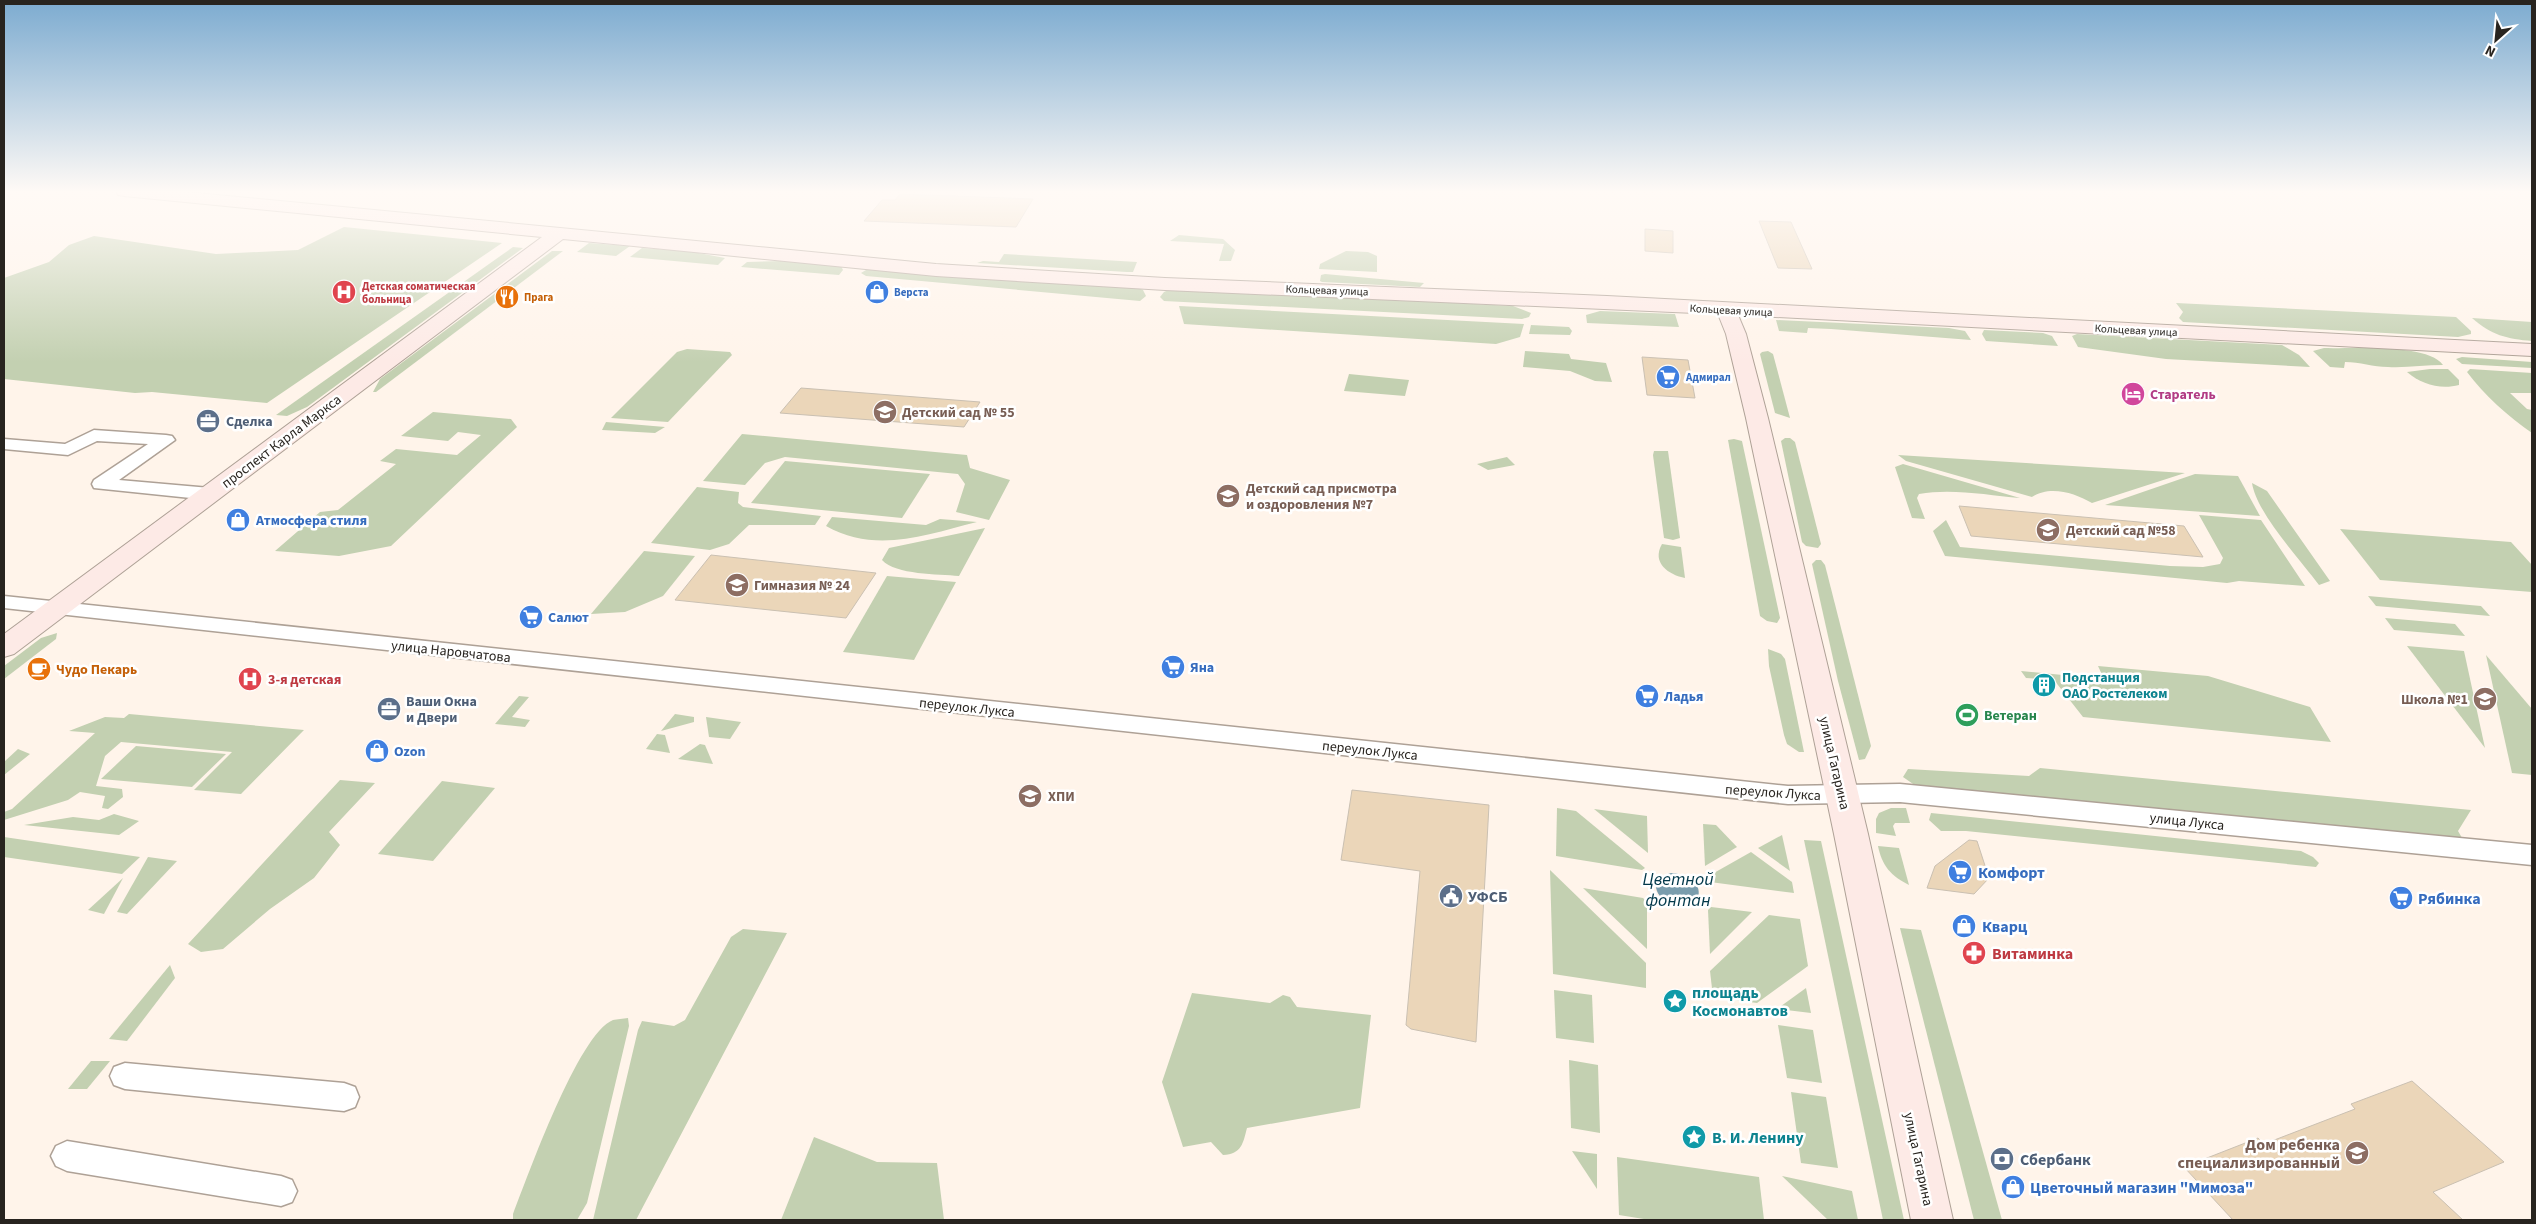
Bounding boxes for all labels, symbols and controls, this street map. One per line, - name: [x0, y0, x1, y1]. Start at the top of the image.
- north arrow: [2471, 15, 2521, 65]
- text: N: [2482, 40, 2499, 62]
- hospital icon: Детская соматическая больница: [331, 279, 357, 305]
- place label: Детская соматическая больница: [362, 279, 476, 307]
- shop icon: Верста: [864, 279, 890, 305]
- street label: Кольцевая улица: [1285, 282, 1369, 299]
- restaurant icon: Прага: [494, 284, 520, 310]
- place label: Верста: [894, 285, 929, 300]
- place label: Прага: [524, 290, 554, 305]
- street label: Кольцевая улица: [1689, 301, 1773, 320]
- street label: Кольцевая улица: [2094, 321, 2178, 340]
- supermarket icon: Адмирал: [1655, 364, 1681, 390]
- place label: Адмирал: [1685, 370, 1731, 385]
- hotel icon: Старатель: [2120, 381, 2146, 407]
- place label: Старатель: [2150, 385, 2216, 405]
- street label: проспект Карла Маркса: [218, 390, 346, 494]
- school or university icon: Детский сад № 55: [872, 399, 898, 425]
- place label: Детский сад № 55: [902, 403, 1015, 423]
- office icon: Сделка: [195, 408, 221, 434]
- place label: Сделка: [226, 412, 273, 432]
- place label: Детский сад присмотра и оздоровления №7: [1246, 479, 1397, 515]
- school or university icon: Детский сад присмотра и оздоровления №7: [1215, 483, 1241, 509]
- shop icon: Атмосфера стиля: [225, 507, 251, 533]
- place label: Атмосфера стиля: [255, 511, 367, 531]
- school or university icon: Детский сад №58: [2035, 517, 2061, 543]
- place label: Детский сад №58: [2066, 521, 2176, 541]
- school or university icon: Гимназия № 24: [724, 572, 750, 598]
- place label: Гимназия № 24: [754, 576, 851, 596]
- supermarket icon: Салют: [518, 604, 544, 630]
- place label: Салют: [548, 608, 589, 628]
- street label: улица Наровчатова: [390, 636, 512, 668]
- supermarket icon: Яна: [1160, 654, 1186, 680]
- cafe icon: Чудо Пекарь: [26, 656, 52, 682]
- place label: Яна: [1190, 658, 1214, 678]
- place label: Чудо Пекарь: [56, 660, 137, 680]
- hospital icon: 3-я детская: [237, 666, 263, 692]
- place label: Подстанция ОАО Ростелеком: [2062, 668, 2167, 704]
- place label: 3-я детская: [268, 670, 341, 690]
- building icon: Подстанция ОАО Ростелеком: [2031, 672, 2057, 698]
- supermarket icon: Ладья: [1634, 683, 1660, 709]
- school or university icon: Школа №1: [2472, 686, 2498, 712]
- place label: Ладья: [1663, 687, 1703, 707]
- place label: Школа №1: [2401, 690, 2468, 710]
- place label: Ваши Окна и Двери: [406, 692, 477, 728]
- street label: переулок Лукса: [918, 693, 1016, 723]
- office icon: Ваши Окна и Двери: [376, 696, 402, 722]
- sports icon: Ветеран: [1954, 702, 1980, 728]
- place label: Ветеран: [1984, 706, 2037, 726]
- street label: улица Гагарина: [1814, 715, 1854, 812]
- street label: переулок Лукса: [1321, 736, 1419, 766]
- shop icon: Ozon: [364, 738, 390, 764]
- place label: Ozon: [394, 742, 425, 762]
- street label: переулок Лукса: [1724, 780, 1822, 806]
- school or university icon: ХПИ: [1017, 783, 1043, 809]
- place label: ХПИ: [1048, 787, 1075, 807]
- street label: улица Лукса: [2149, 808, 2225, 836]
- supermarket icon: Комфорт: [1947, 859, 1973, 885]
- place label: Комфорт: [1978, 862, 2045, 884]
- water label: Цветной фонтан: [1642, 867, 1714, 913]
- public building icon: УФСБ: [1438, 883, 1464, 909]
- supermarket icon: Рябинка: [2388, 885, 2414, 911]
- place label: УФСБ: [1468, 886, 1508, 908]
- place label: Рябинка: [2418, 888, 2481, 910]
- shop icon: Кварц: [1951, 913, 1977, 939]
- place label: Кварц: [1982, 916, 2028, 938]
- pharmacy icon: Витаминка: [1961, 940, 1987, 966]
- place label: Витаминка: [1992, 943, 2073, 965]
- place label: площадь Космонавтов: [1692, 982, 1788, 1022]
- place icon: площадь Космонавтов: [1662, 988, 1688, 1014]
- street label: улица Гагарина: [1898, 1111, 1938, 1208]
- place icon: В. И. Ленину: [1681, 1124, 1707, 1150]
- place label: В. И. Ленину: [1712, 1127, 1804, 1149]
- place label: Дом ребенка специализированный: [2178, 1134, 2340, 1174]
- school or university icon: Дом ребенка специализированный: [2344, 1140, 2370, 1166]
- bank icon: Сбербанк: [1989, 1146, 2015, 1172]
- place label: Сбербанк: [2020, 1149, 2091, 1171]
- shop icon: Цветочный магазин "Мимоза": [2000, 1174, 2026, 1200]
- place label: Цветочный магазин "Мимоза": [2030, 1177, 2253, 1199]

